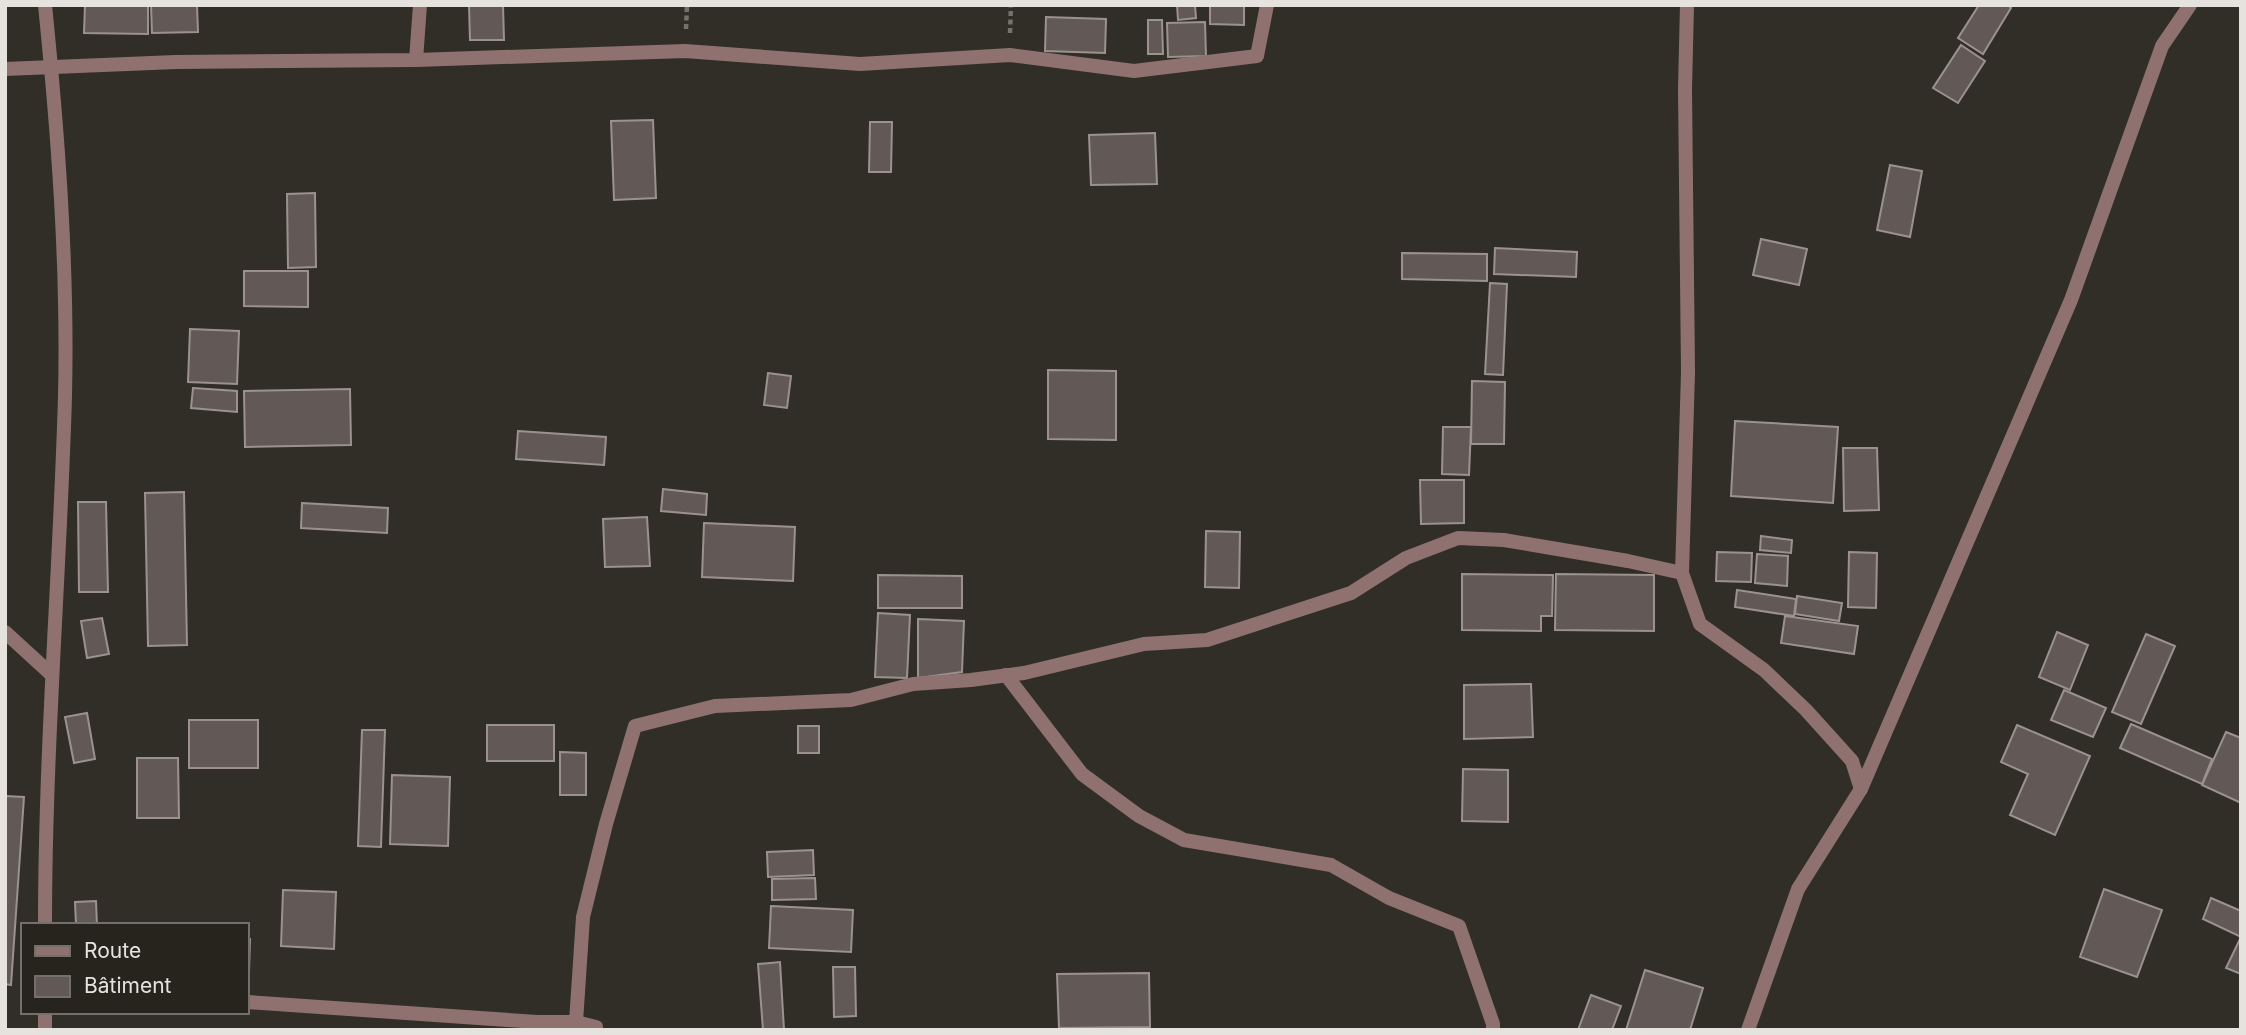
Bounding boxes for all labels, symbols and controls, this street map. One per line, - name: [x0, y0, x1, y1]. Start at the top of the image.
- legend: [21, 923, 248, 1014]
- text: Route: [84, 938, 141, 963]
- text: Bâtiment: [84, 973, 172, 998]

